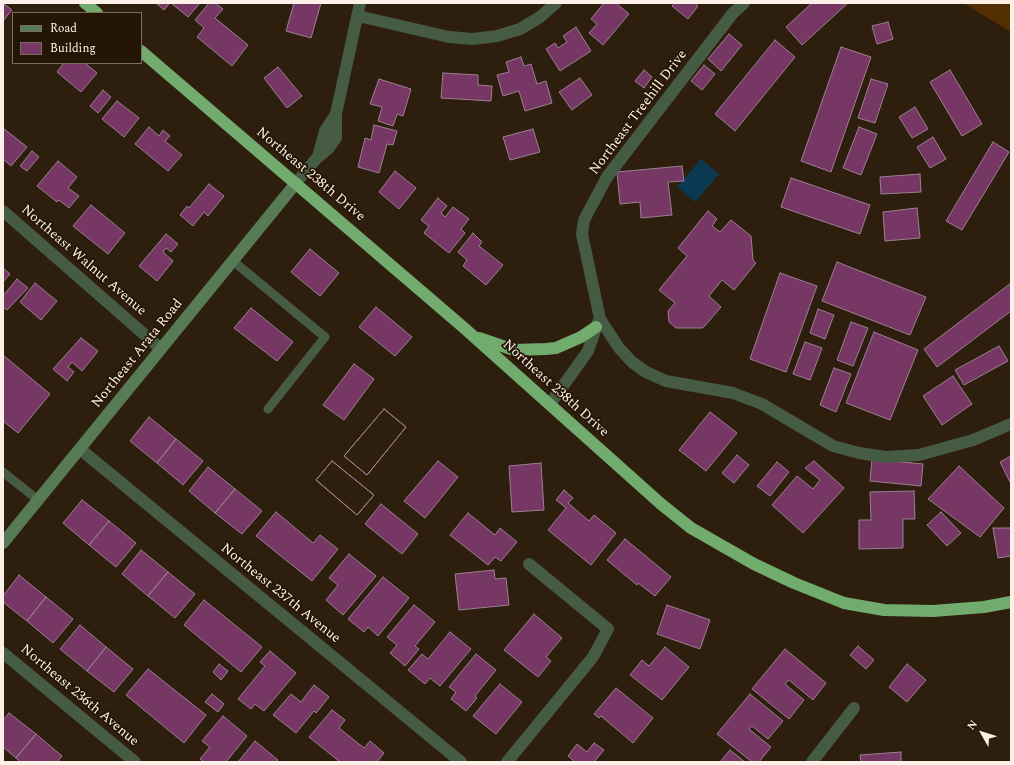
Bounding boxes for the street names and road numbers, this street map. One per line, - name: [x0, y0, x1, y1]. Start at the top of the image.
- street label: Northeast Treehill Drive: [587, 47, 691, 179]
- street label: Northeast 238th Drive: [252, 124, 368, 226]
- street label: Northeast Walnut Avenue: [17, 202, 149, 320]
- street label: Northeast Arata Road: [89, 296, 187, 412]
- street label: Northeast 238th Drive: [498, 337, 612, 441]
- street label: Northeast 237th Avenue: [217, 540, 343, 648]
- street label: Northeast 236th Avenue: [16, 642, 142, 750]

